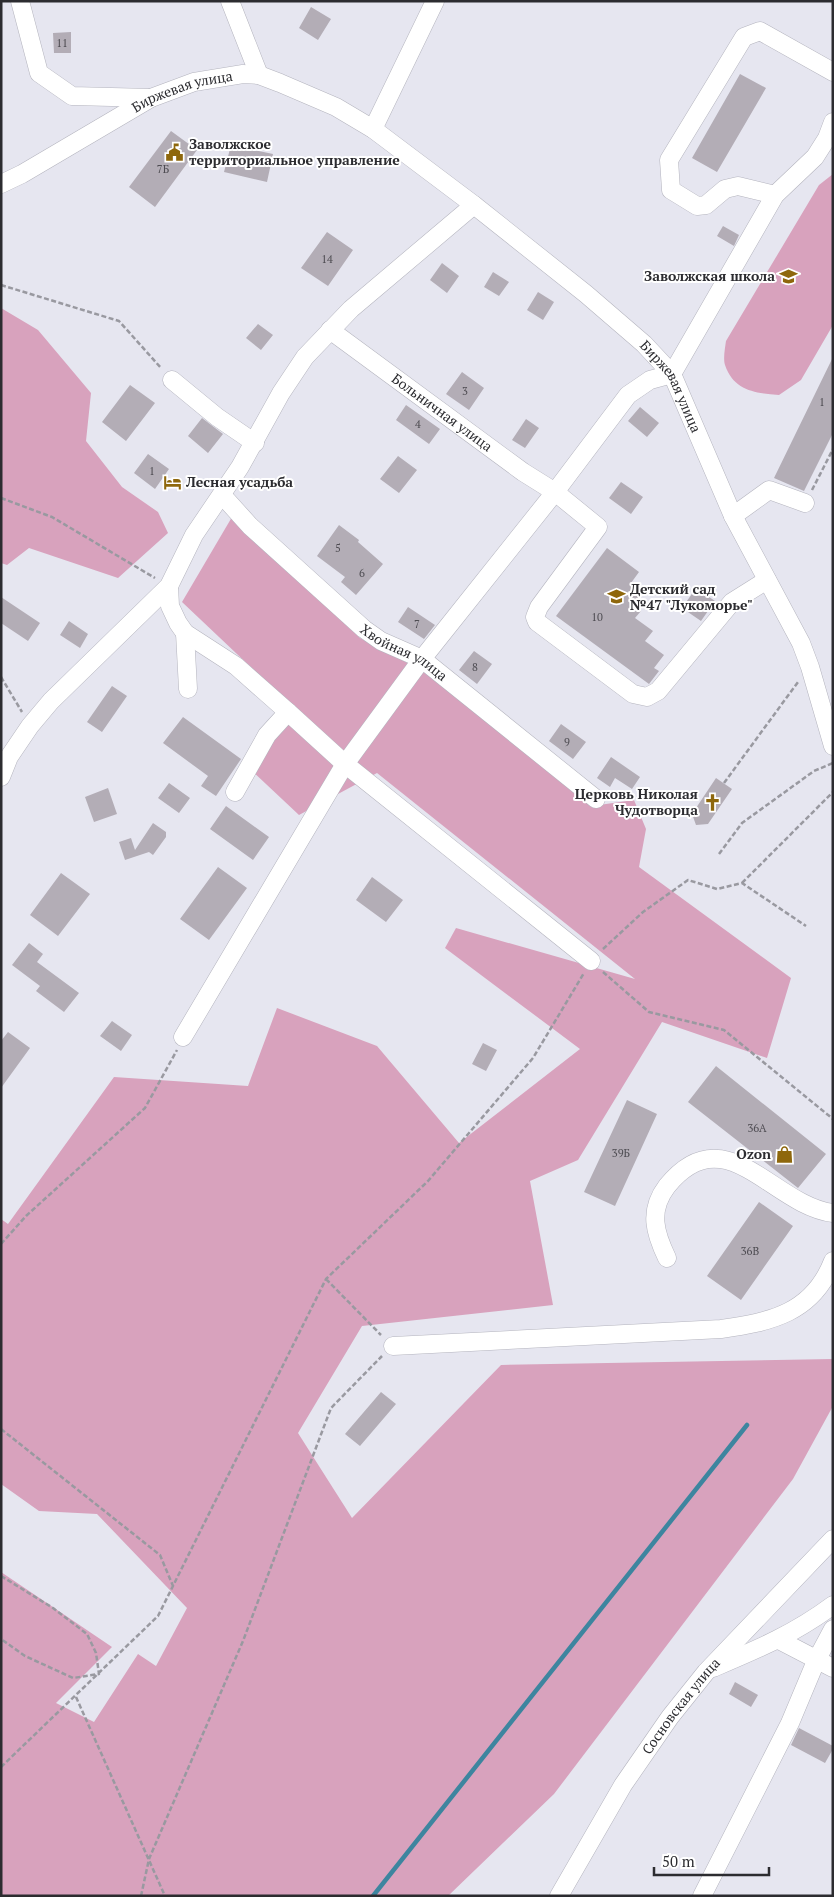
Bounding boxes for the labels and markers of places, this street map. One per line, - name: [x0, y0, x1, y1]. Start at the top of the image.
- place label: Заволжское территориальное управление: [189, 134, 400, 169]
- public building icon: Заволжское территориальное управление: [165, 142, 185, 162]
- place label: Заволжская школа: [644, 266, 775, 285]
- school or university icon: Заволжская школа: [779, 266, 799, 286]
- hotel icon: Лесная усадьба: [162, 472, 182, 492]
- place label: Лесная усадьба: [185, 472, 293, 491]
- place label: Детский сад №47 "Лукоморье": [630, 579, 753, 614]
- school or university icon: Детский сад №47 "Лукоморье": [606, 587, 626, 607]
- place label: Церковь Николая Чудотворца: [575, 784, 698, 819]
- church icon: Церковь Николая Чудотворца: [702, 792, 722, 812]
- place label: Ozon: [736, 1144, 771, 1163]
- shop icon: Ozon: [775, 1144, 795, 1164]

